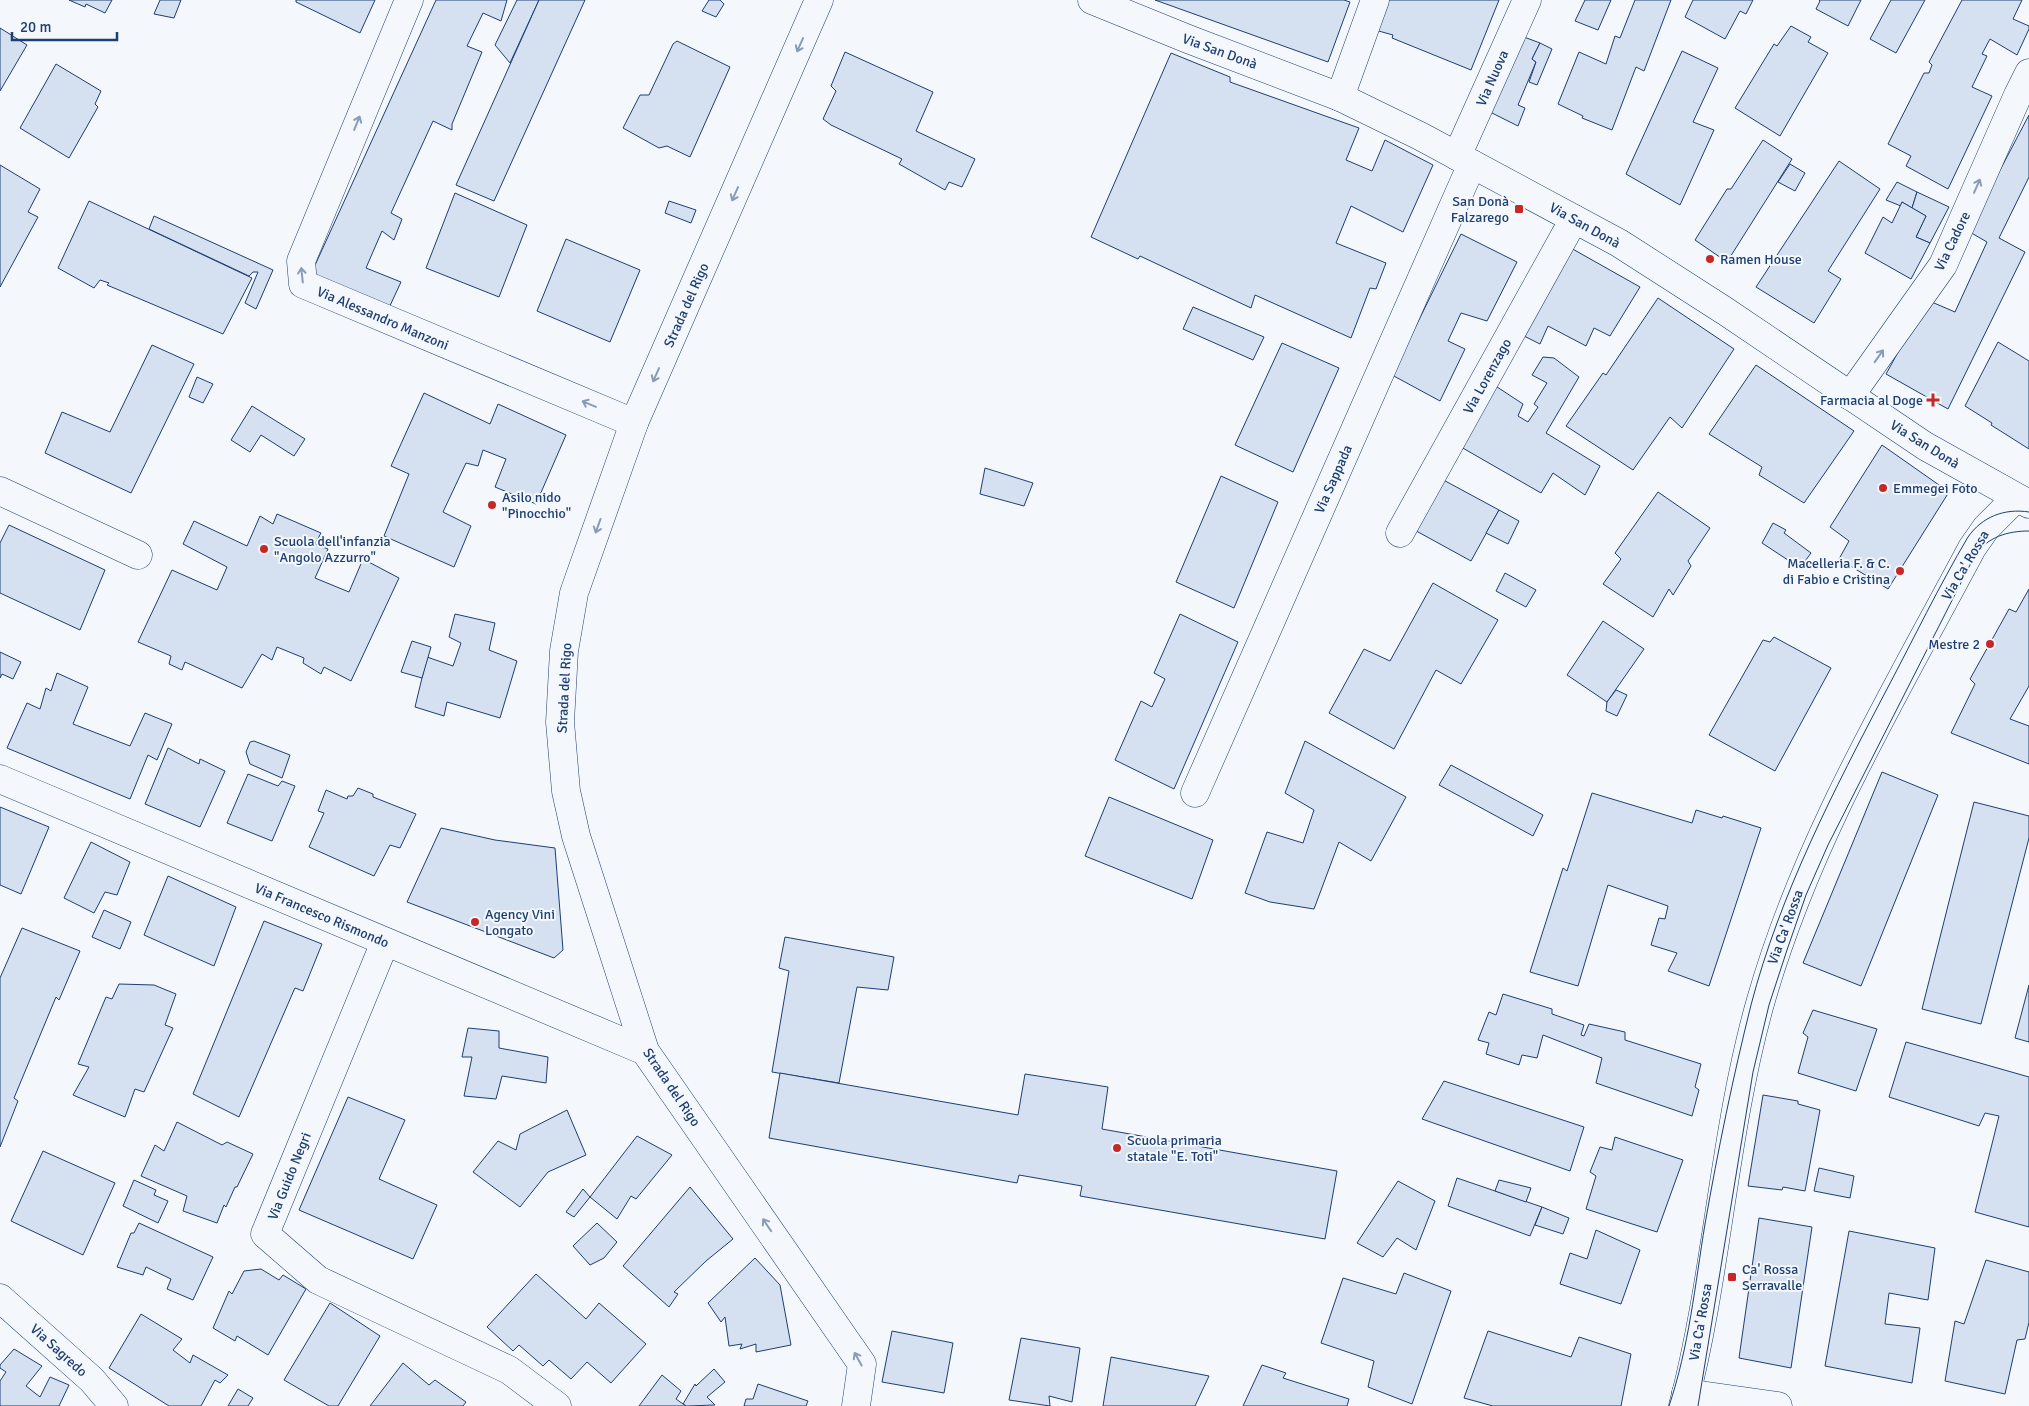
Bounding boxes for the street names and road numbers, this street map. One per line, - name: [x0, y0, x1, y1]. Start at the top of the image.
- street label: Via San Donà: [1180, 30, 1260, 73]
- street label: Via Nuova: [1473, 47, 1512, 109]
- street label: Via San Donà: [1546, 199, 1623, 252]
- street label: Via Cadore: [1931, 209, 1974, 274]
- street label: Strada del Rigo: [660, 260, 713, 350]
- street label: Via Alessandro Manzoni: [314, 283, 451, 354]
- street label: Via Lorenzago: [1460, 335, 1515, 417]
- street label: Via San Donà: [1887, 416, 1963, 472]
- street label: Via Sappada: [1311, 442, 1356, 516]
- street label: Via Ca' Rossa: [1938, 527, 1993, 603]
- street label: Strada del Rigo: [554, 642, 575, 734]
- street label: Via Francesco Rismondo: [252, 879, 392, 951]
- street label: Via Ca' Rossa: [1764, 887, 1807, 967]
- street label: Strada del Rigo: [639, 1045, 704, 1130]
- street label: Via Guido Negri: [264, 1130, 315, 1223]
- street label: Via Ca' Rossa: [1685, 1282, 1716, 1362]
- street label: Via Sagredo: [27, 1320, 91, 1380]

